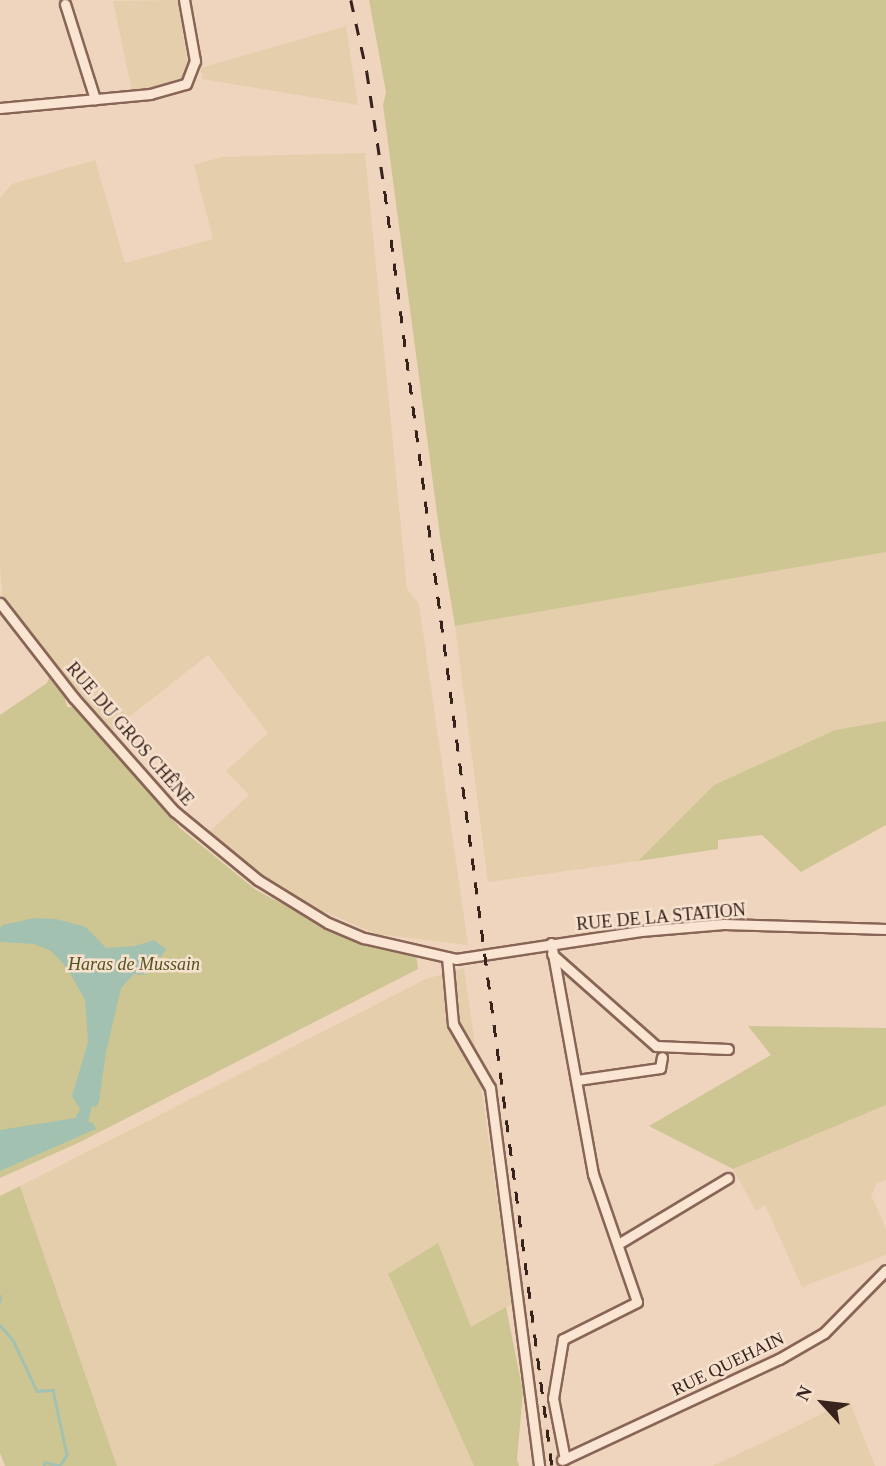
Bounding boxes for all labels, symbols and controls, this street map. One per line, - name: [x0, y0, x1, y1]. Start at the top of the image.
- street label: RUE DU GROS CHÊNE: [62, 658, 198, 810]
- street label: RUE DE LA STATION: [575, 899, 747, 935]
- park label: Haras de Mussain: [68, 953, 200, 975]
- street label: RUE QUEHAIN: [668, 1327, 788, 1401]
- north arrow: [788, 1368, 858, 1438]
- text: N: [791, 1382, 816, 1404]

